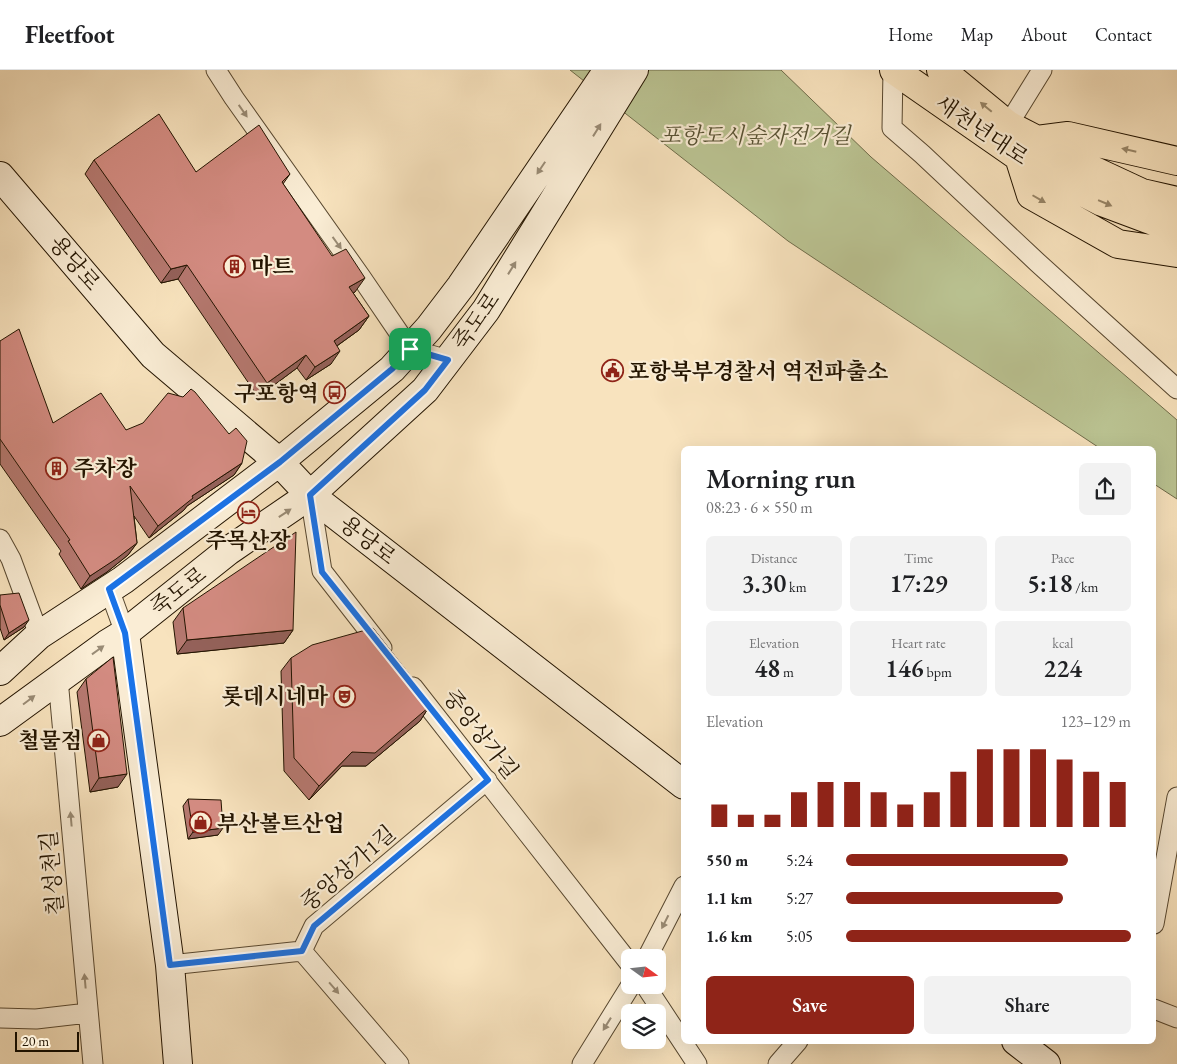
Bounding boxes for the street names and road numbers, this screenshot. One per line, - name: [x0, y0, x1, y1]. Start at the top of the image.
- street label: 새천년대로: [930, 88, 1034, 172]
- street label: 용당로: [43, 229, 107, 297]
- street label: 죽도로: [446, 287, 506, 355]
- street label: 용당로: [334, 509, 402, 571]
- street label: 죽도로: [144, 560, 212, 622]
- street label: 중앙상가길: [437, 683, 525, 785]
- street label: 중앙상가1길: [294, 819, 402, 917]
- street label: 칠성천길: [34, 829, 70, 917]

